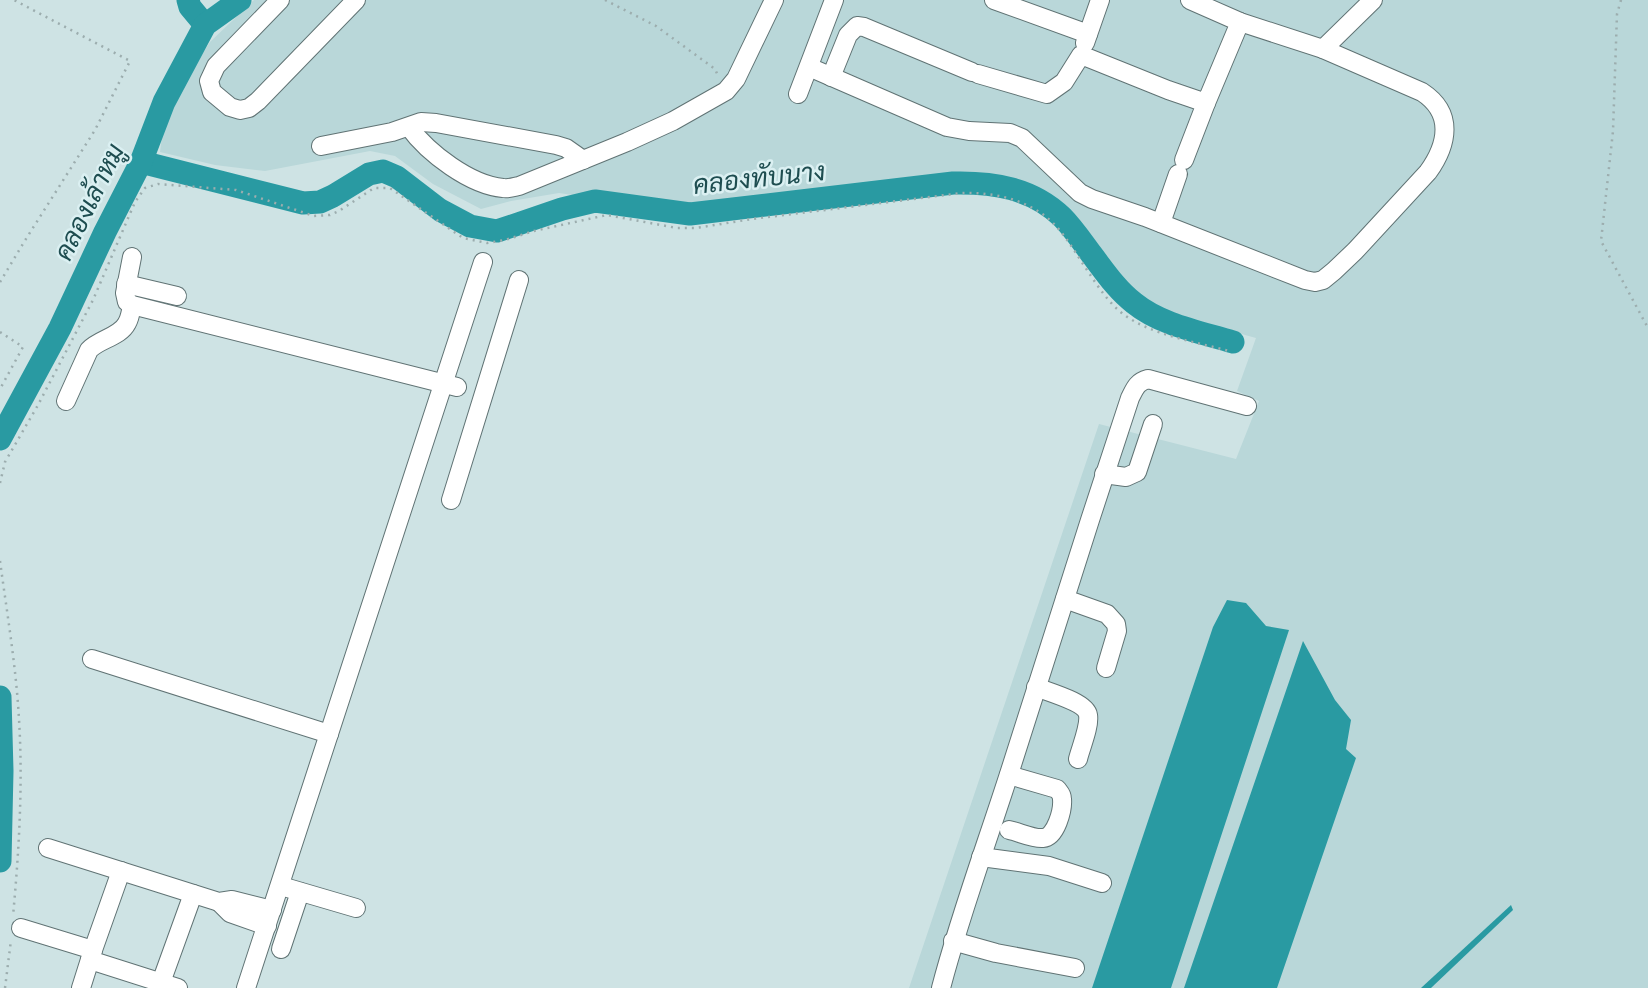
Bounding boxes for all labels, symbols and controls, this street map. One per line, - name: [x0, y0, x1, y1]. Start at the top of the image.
- water label: คลองเล้าหมู: [47, 138, 133, 267]
- water label: คลองทับนาง: [691, 155, 827, 200]

